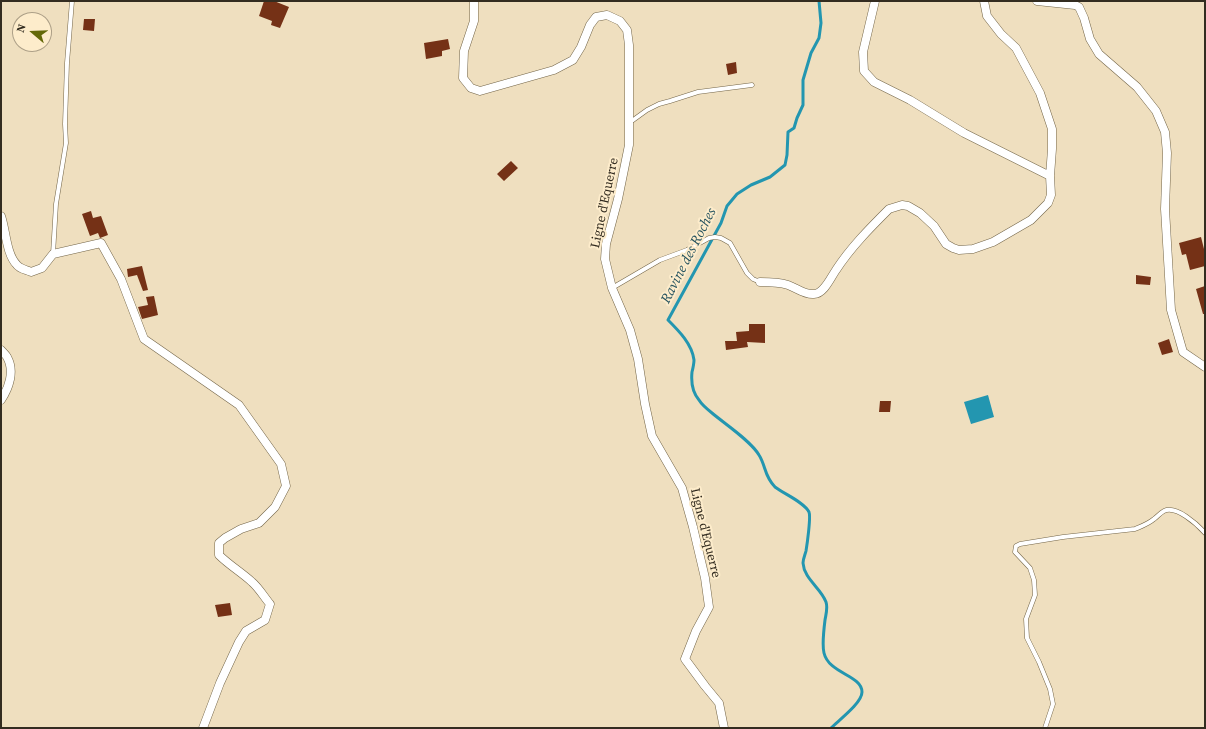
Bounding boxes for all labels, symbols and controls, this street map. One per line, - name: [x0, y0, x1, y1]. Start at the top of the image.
- north arrow: [12, 12, 52, 52]
- text: N: [13, 22, 30, 34]
- street label: Ligne d'Equerre: [588, 156, 622, 250]
- water label: Ravine des Roches: [658, 206, 720, 306]
- street label: Ligne d'Equerre: [686, 486, 724, 580]

